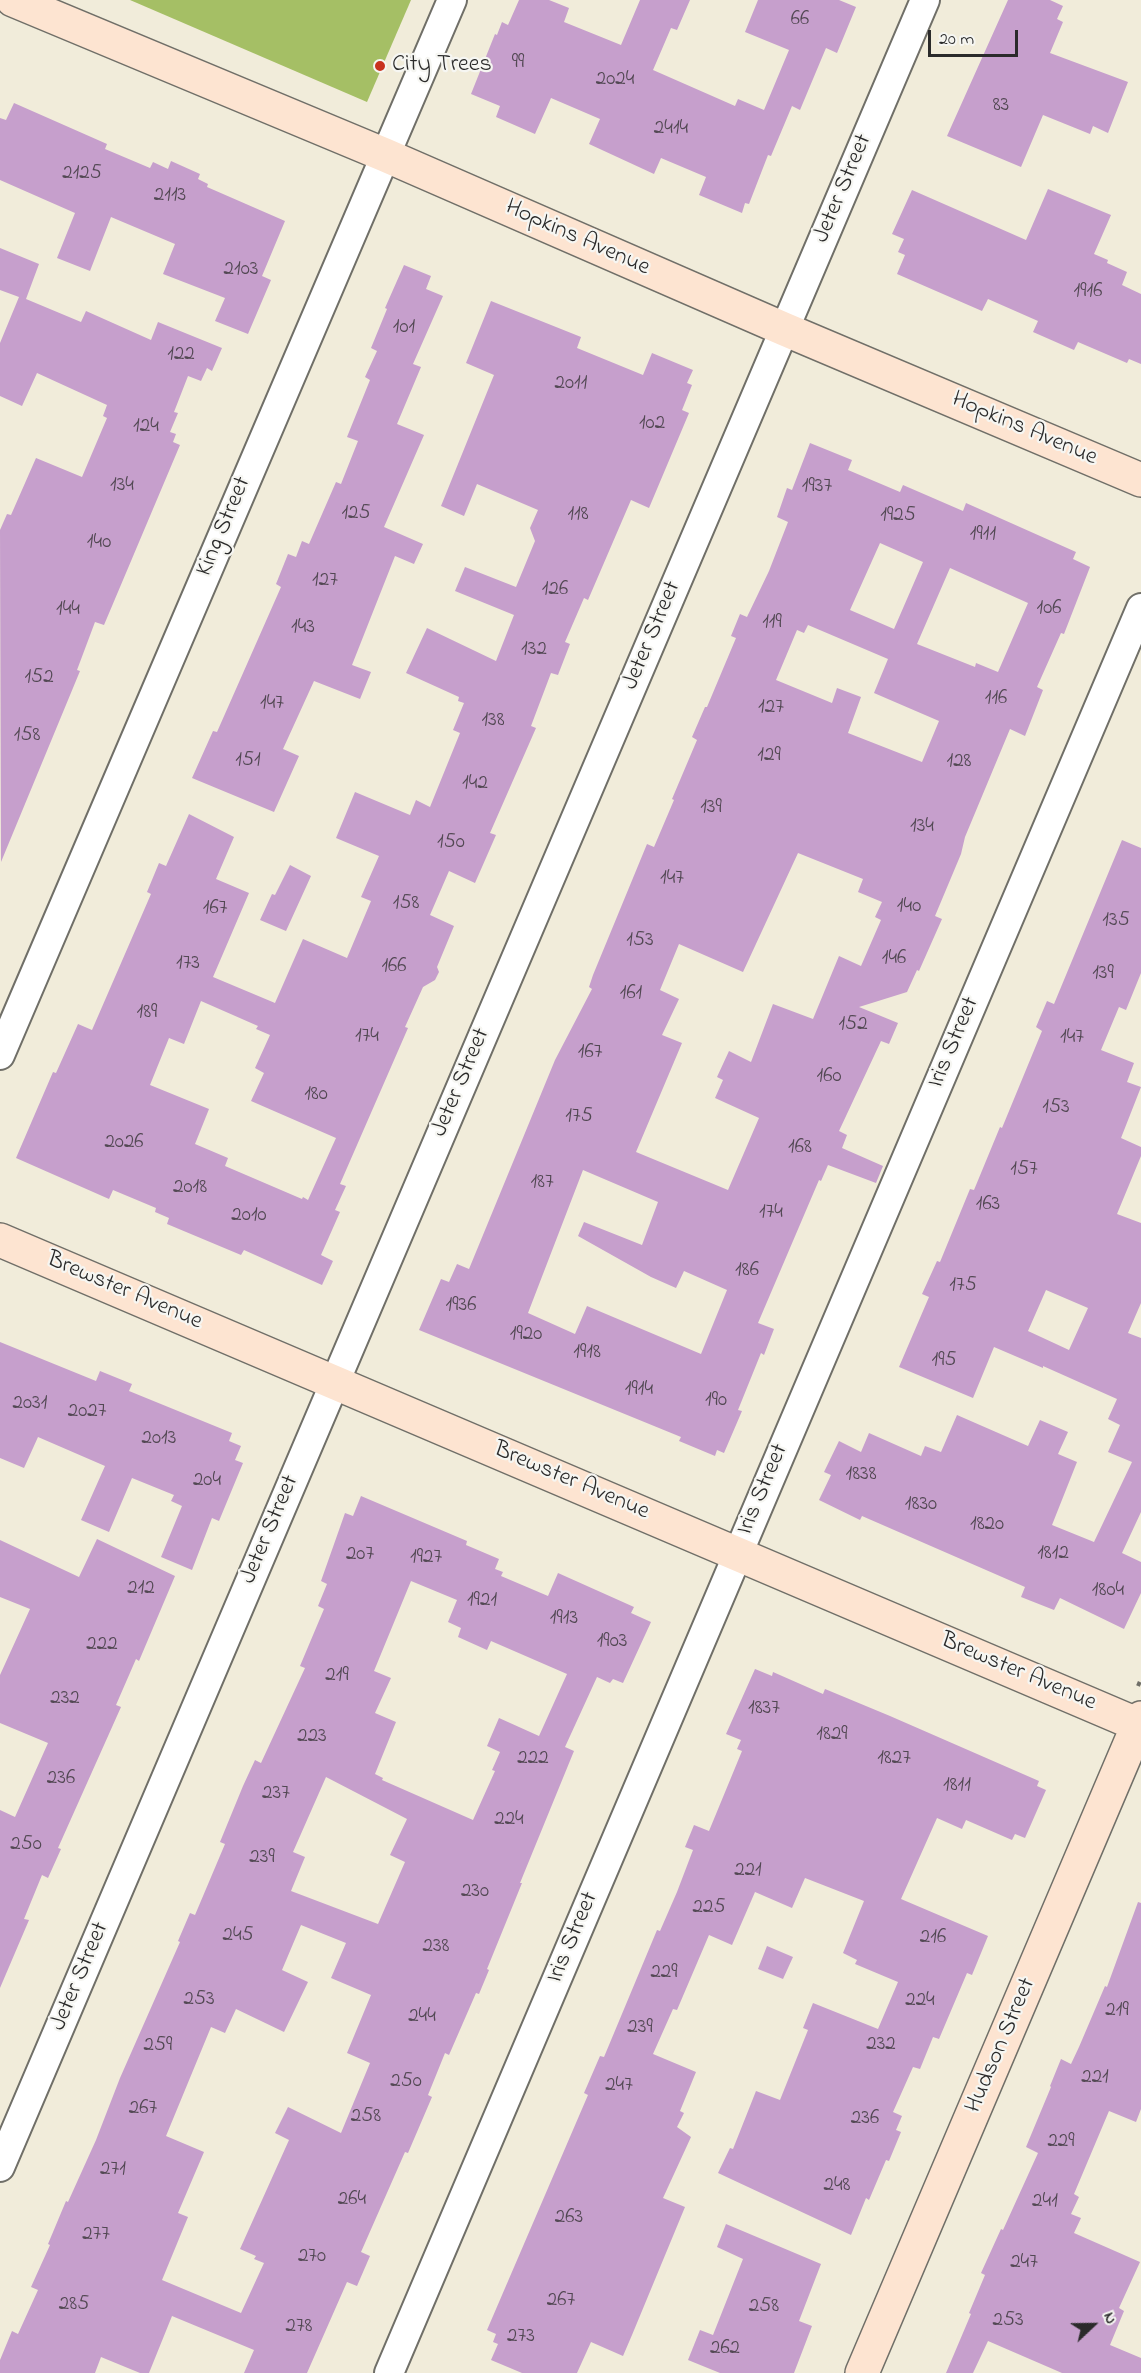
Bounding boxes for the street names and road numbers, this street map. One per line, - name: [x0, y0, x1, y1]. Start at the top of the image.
- street label: Jeter Street: [808, 130, 880, 248]
- street label: Hopkins Avenue: [500, 194, 654, 284]
- street label: Hopkins Avenue: [947, 386, 1101, 474]
- street label: King Street: [191, 473, 259, 581]
- street label: Jeter Street: [617, 577, 689, 695]
- street label: Iris Street: [923, 993, 987, 1093]
- street label: Jeter Street: [426, 1024, 498, 1142]
- street label: Brewster Avenue: [42, 1246, 206, 1338]
- street label: Brewster Avenue: [489, 1436, 653, 1528]
- street label: Iris Street: [732, 1440, 796, 1540]
- street label: Jeter Street: [235, 1471, 307, 1589]
- street label: Brewster Avenue: [936, 1627, 1100, 1719]
- street label: Iris Street: [542, 1888, 606, 1988]
- street label: Jeter Street: [45, 1918, 117, 2036]
- street label: Hudson Street: [961, 1974, 1043, 2118]

